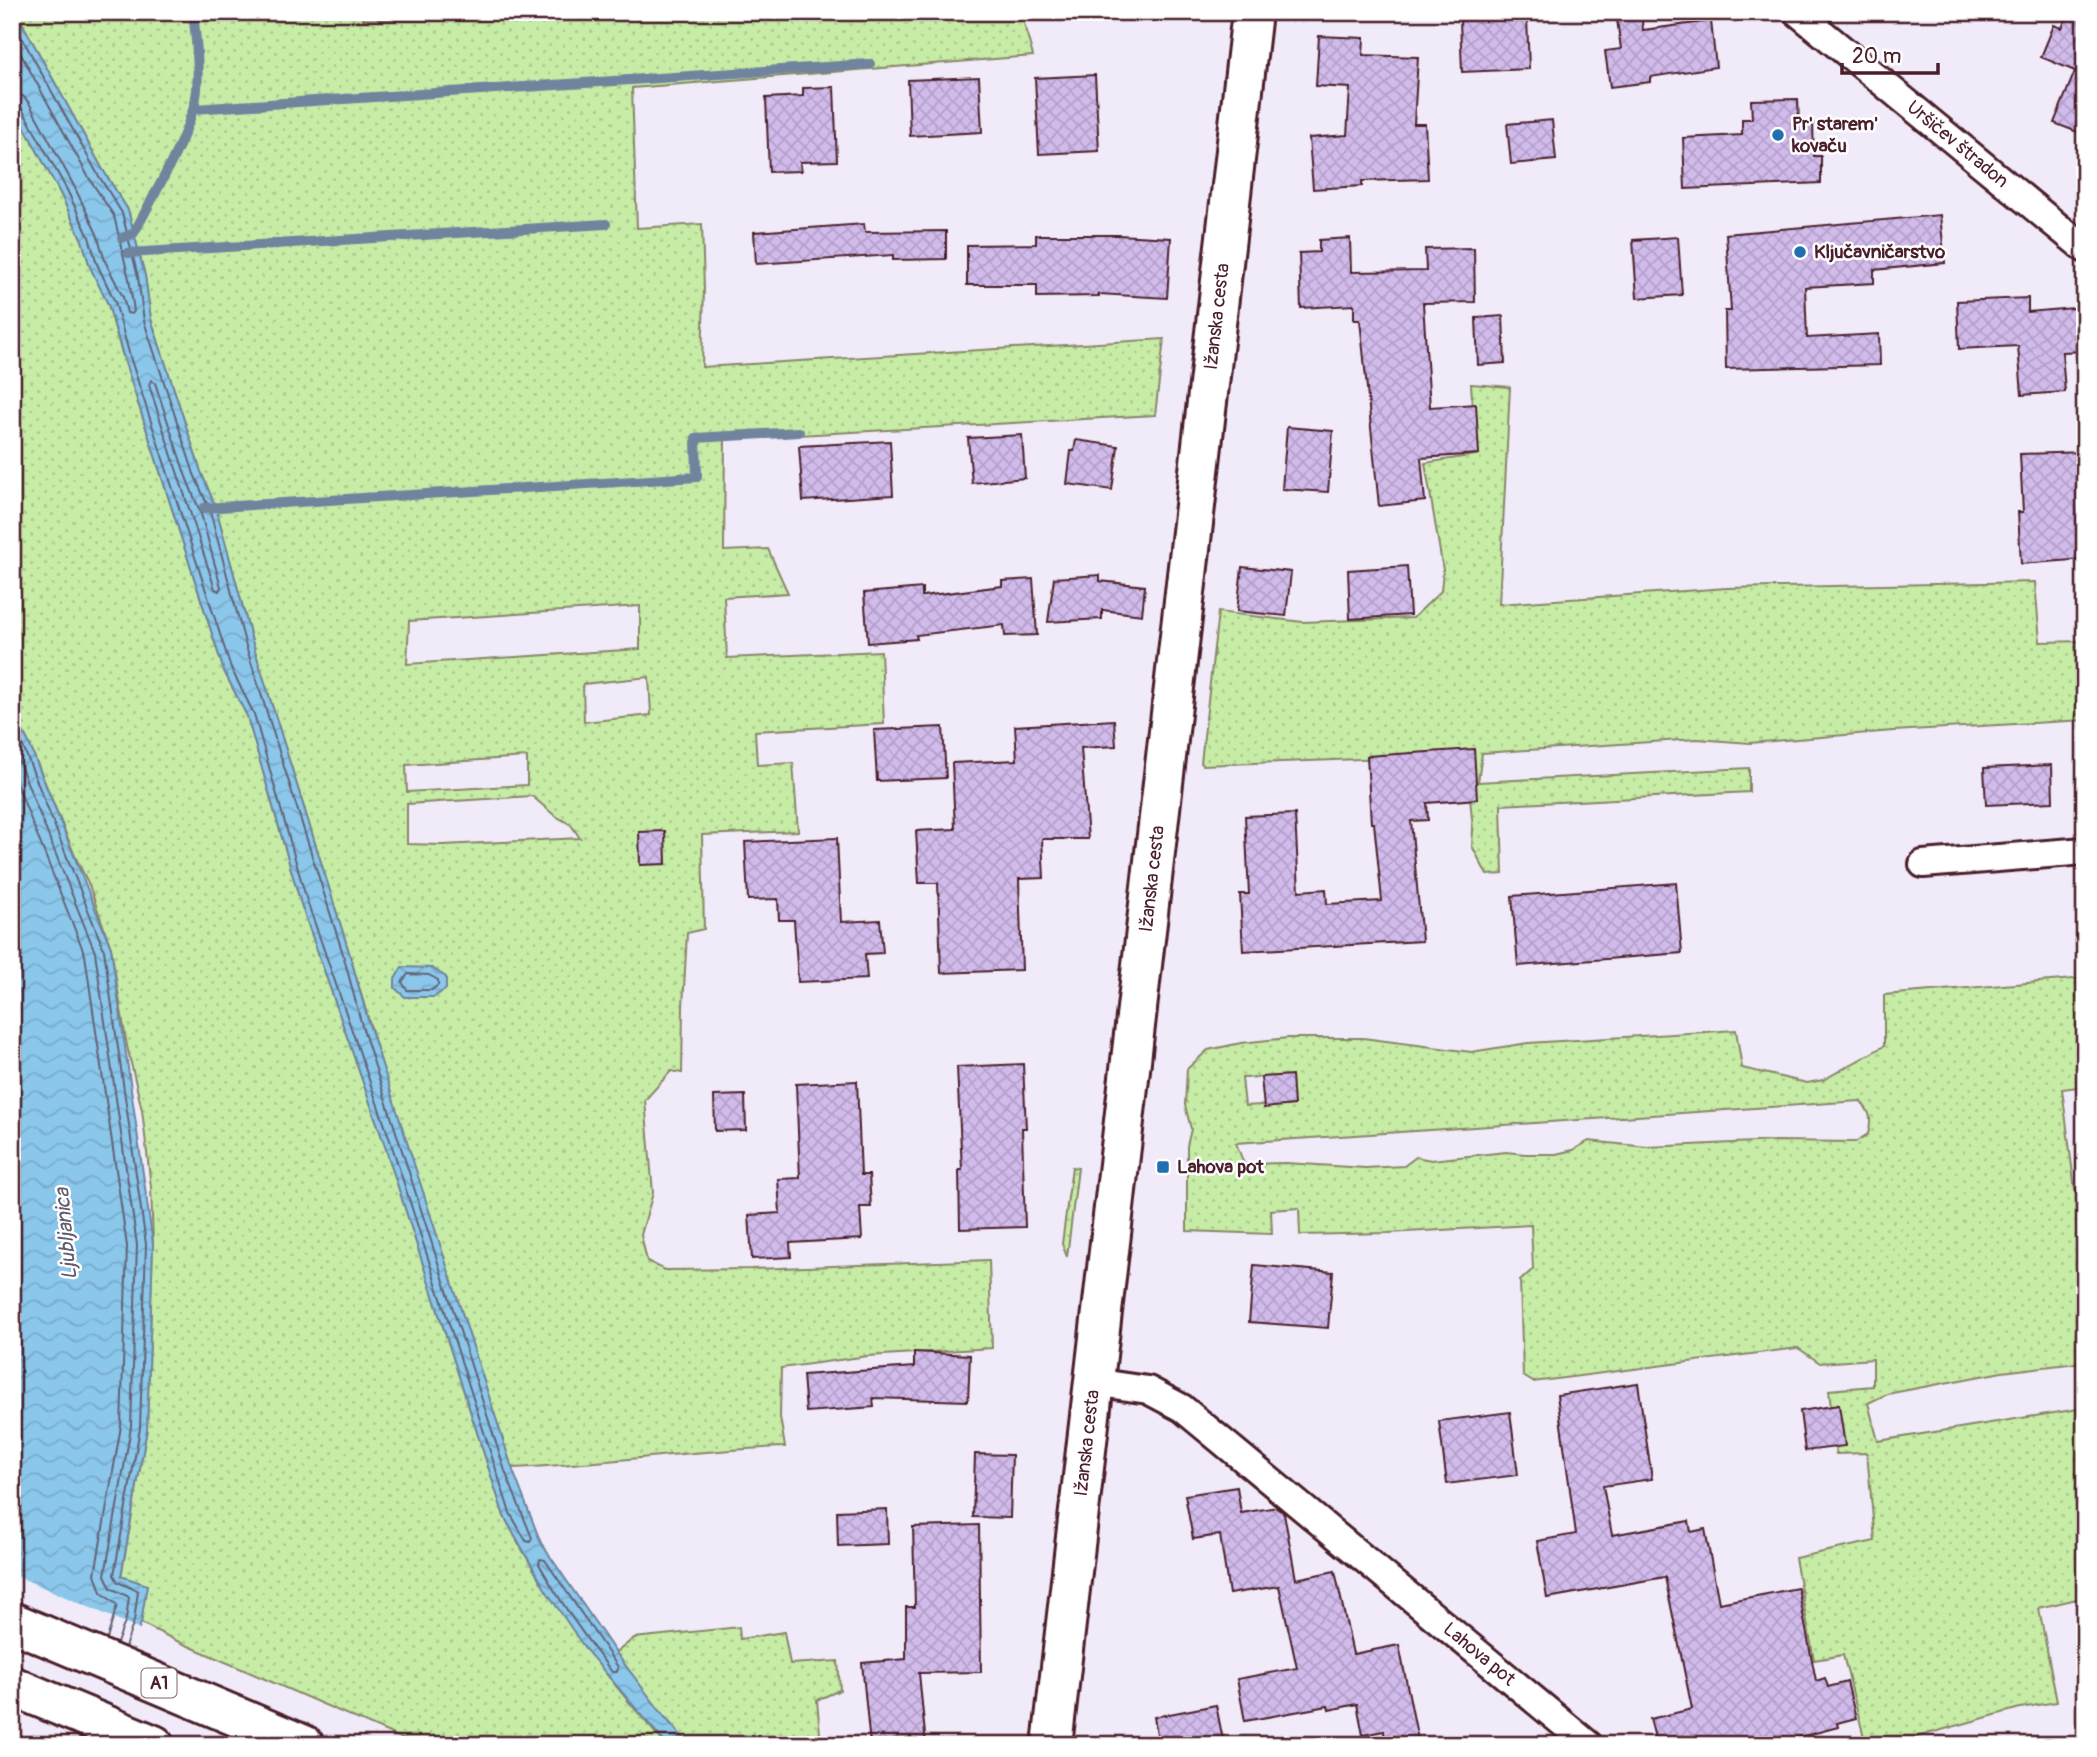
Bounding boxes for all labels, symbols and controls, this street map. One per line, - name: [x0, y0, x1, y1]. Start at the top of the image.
- scale bar: [1842, 32, 1938, 76]
- text: 20 m: [1852, 43, 1901, 70]
- street label: Uršičev štradon: [1902, 95, 2013, 193]
- place label: Pr' starem' kovaču: [1791, 112, 1878, 158]
- marker: Pr' starem' kovaču: [1770, 127, 1786, 143]
- place label: Ključavničarstvo: [1814, 240, 1946, 264]
- marker: Ključavničarstvo: [1792, 244, 1808, 260]
- street label: Ižanska cesta: [1199, 262, 1235, 371]
- street label: Ižanska cesta: [1134, 824, 1170, 933]
- place label: Lahova pot: [1177, 1155, 1265, 1179]
- marker: Lahova pot: [1155, 1159, 1171, 1175]
- water label: Ljubljanica: [48, 1186, 83, 1281]
- street label: Ižanska cesta: [1069, 1388, 1105, 1498]
- street label: Lahova pot: [1438, 1617, 1521, 1691]
- road number: A1: [142, 1668, 176, 1698]

